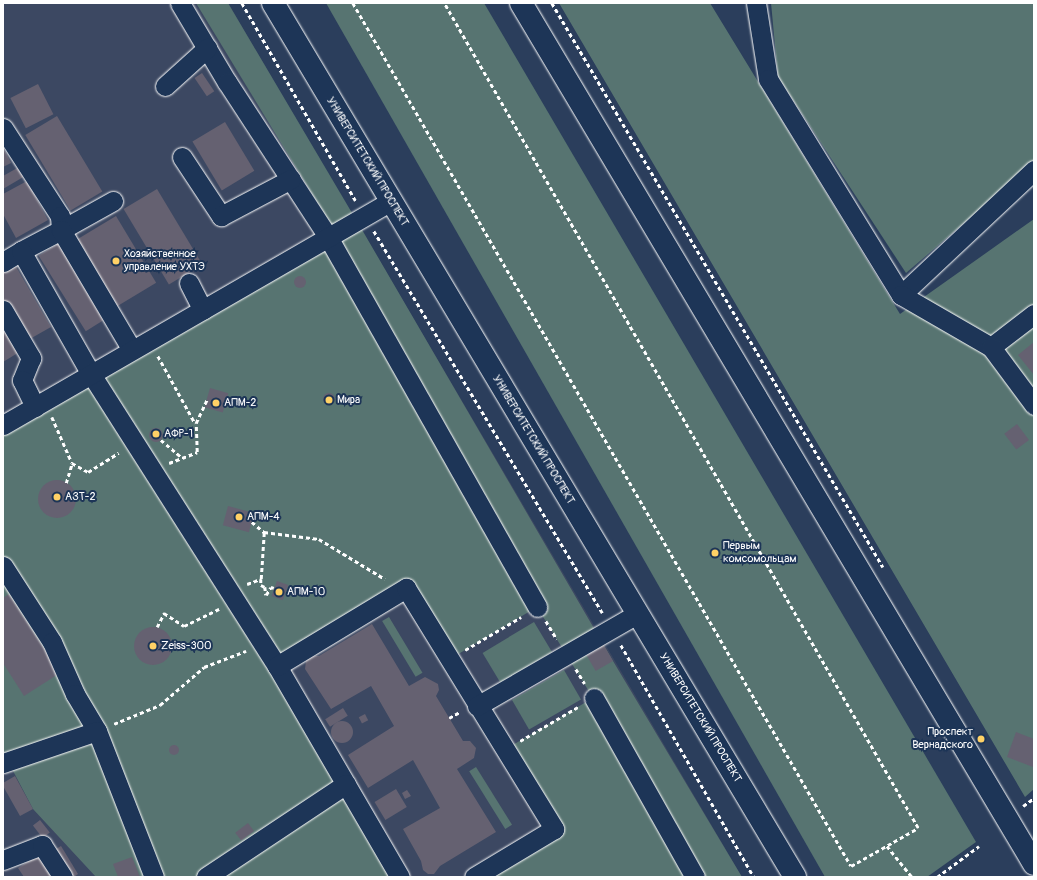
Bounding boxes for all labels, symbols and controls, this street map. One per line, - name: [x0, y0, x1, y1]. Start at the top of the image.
- street label: УНИВЕРСИТЕТСКИЙ ПРОСПЕКТ: [323, 95, 411, 229]
- place label: Хозяйственное управление УХТЭ: [124, 248, 205, 274]
- marker: Хозяйственное управление УХТЭ: [111, 256, 121, 266]
- street label: УНИВЕРСИТЕТСКИЙ ПРОСПЕКТ: [489, 373, 577, 507]
- place label: Мира: [337, 393, 360, 407]
- marker: Мира: [324, 395, 334, 405]
- place label: АПМ-2: [224, 396, 256, 410]
- marker: АПМ-2: [211, 398, 221, 408]
- place label: АФР-1: [164, 427, 193, 441]
- marker: АФР-1: [151, 429, 161, 439]
- place label: АЗТ-2: [65, 490, 96, 504]
- marker: АЗТ-2: [52, 492, 62, 502]
- place label: АПМ-4: [247, 510, 280, 524]
- marker: АПМ-4: [234, 512, 244, 522]
- place label: Первым комсомольцам: [723, 540, 797, 566]
- marker: Первым комсомольцам: [710, 548, 720, 558]
- place label: АПМ-10: [287, 585, 325, 599]
- marker: АПМ-10: [274, 587, 284, 597]
- place label: Zeiss-300: [161, 639, 212, 653]
- marker: Zeiss-300: [148, 641, 158, 651]
- street label: УНИВЕРСИТЕТСКИЙ ПРОСПЕКТ: [656, 651, 744, 785]
- place label: Проспект Вернадского: [912, 726, 973, 752]
- marker: Проспект Вернадского: [976, 734, 986, 744]

